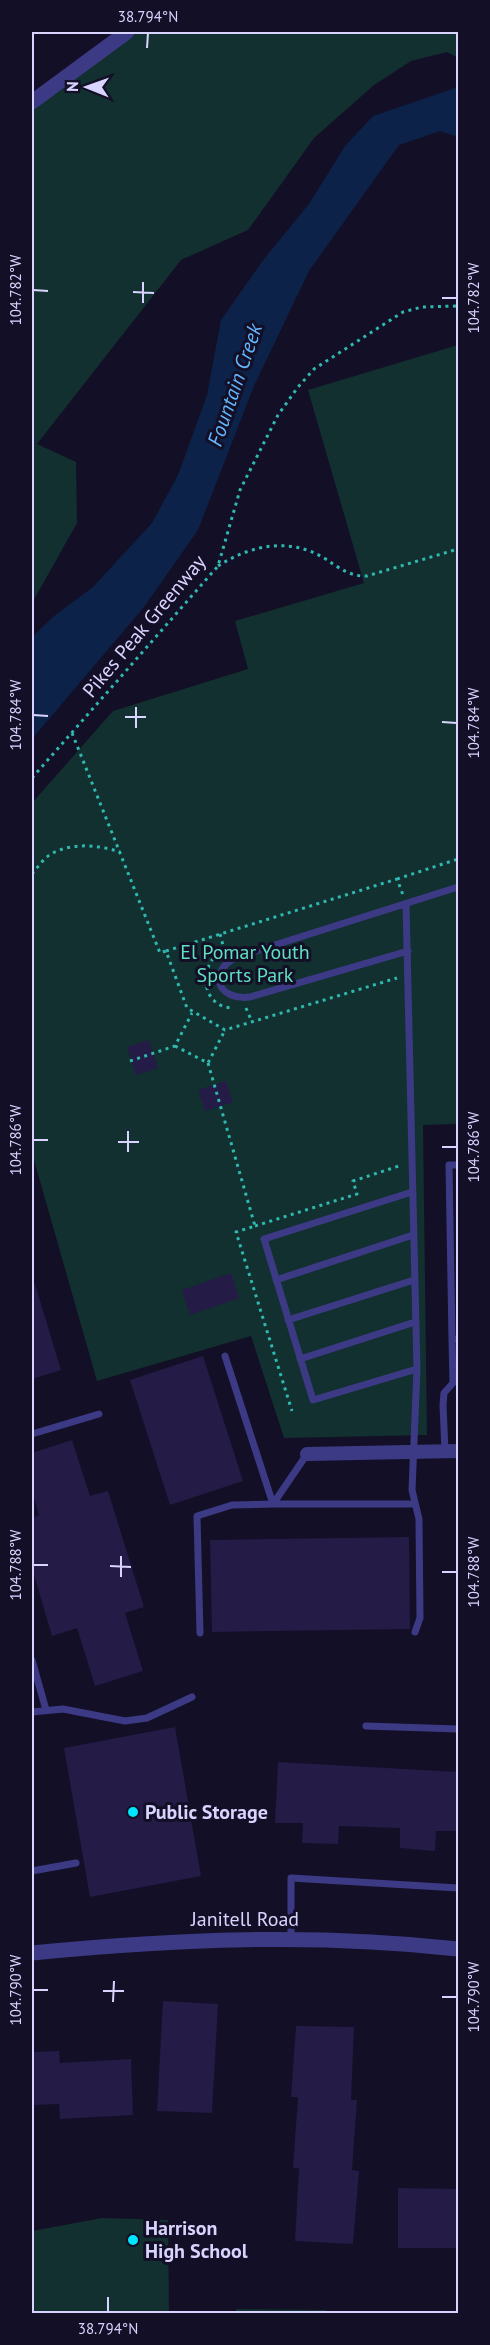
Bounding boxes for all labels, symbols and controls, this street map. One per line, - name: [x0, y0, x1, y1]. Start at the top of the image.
- text: 38.794°N: [118, 7, 178, 26]
- north arrow: [57, 57, 117, 117]
- text: N: [62, 81, 82, 92]
- text: 104.782°W: [6, 254, 25, 326]
- text: 104.782°W: [464, 262, 483, 334]
- water label: Fountain Creek: [201, 319, 269, 450]
- street label: Pikes Peak Greenway: [77, 549, 212, 703]
- text: 104.784°W: [6, 679, 25, 751]
- text: 104.784°W: [464, 687, 483, 759]
- park label: El Pomar Youth Sports Park: [180, 939, 310, 988]
- text: 104.786°W: [6, 1104, 25, 1176]
- text: 104.786°W: [464, 1111, 483, 1183]
- text: 104.788°W: [6, 1529, 25, 1601]
- text: 104.788°W: [464, 1536, 483, 1608]
- place label: Public Storage: [145, 1799, 268, 1825]
- marker: Public Storage: [126, 1805, 140, 1819]
- street label: Janitell Road: [190, 1906, 299, 1932]
- text: 104.790°W: [6, 1954, 25, 2026]
- text: 104.790°W: [464, 1961, 483, 2033]
- place label: Harrison High School: [145, 2215, 248, 2264]
- marker: Harrison High School: [126, 2233, 140, 2247]
- text: 38.794°N: [78, 2319, 138, 2338]

